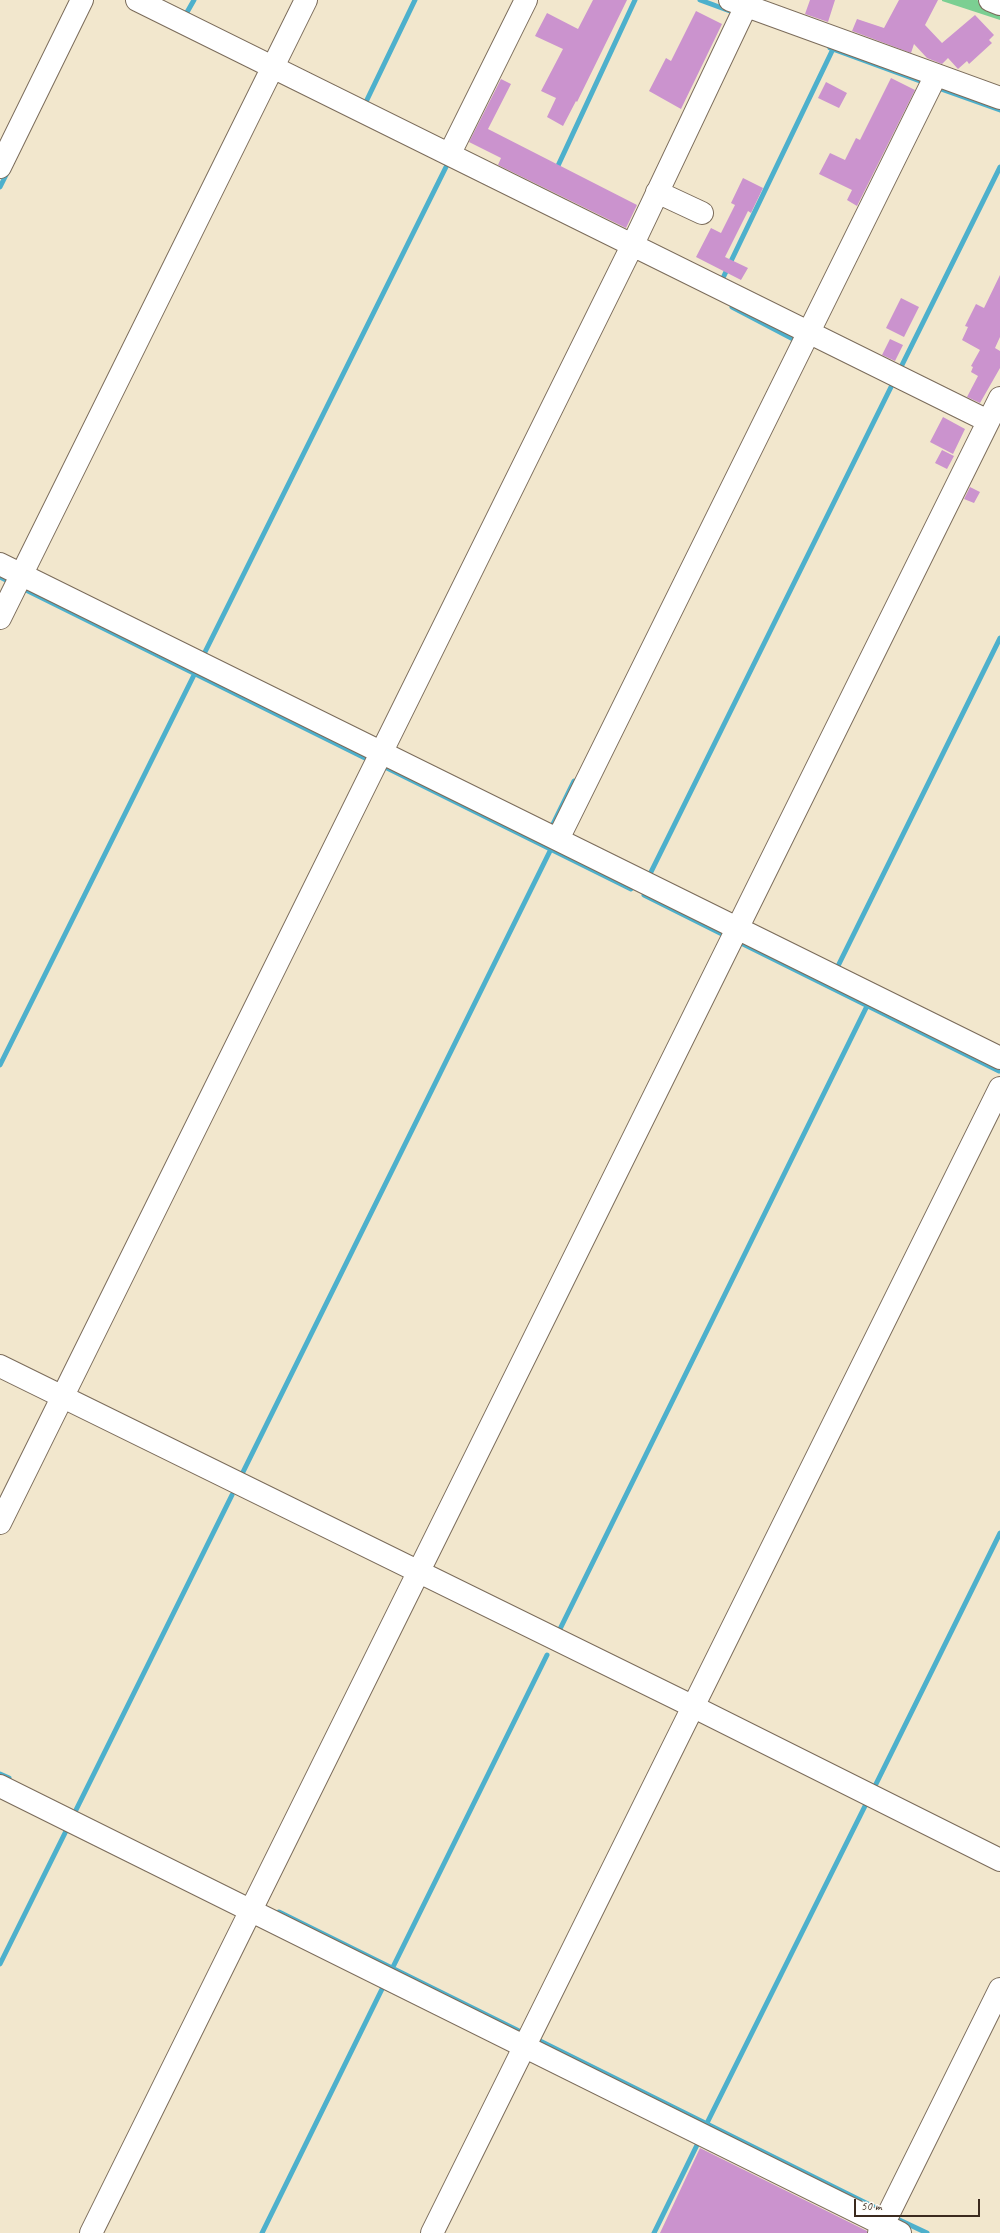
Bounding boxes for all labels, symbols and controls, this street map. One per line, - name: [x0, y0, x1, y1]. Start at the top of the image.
- scale bar: [856, 2191, 982, 2217]
- text: 50 m: [861, 2198, 881, 2214]

